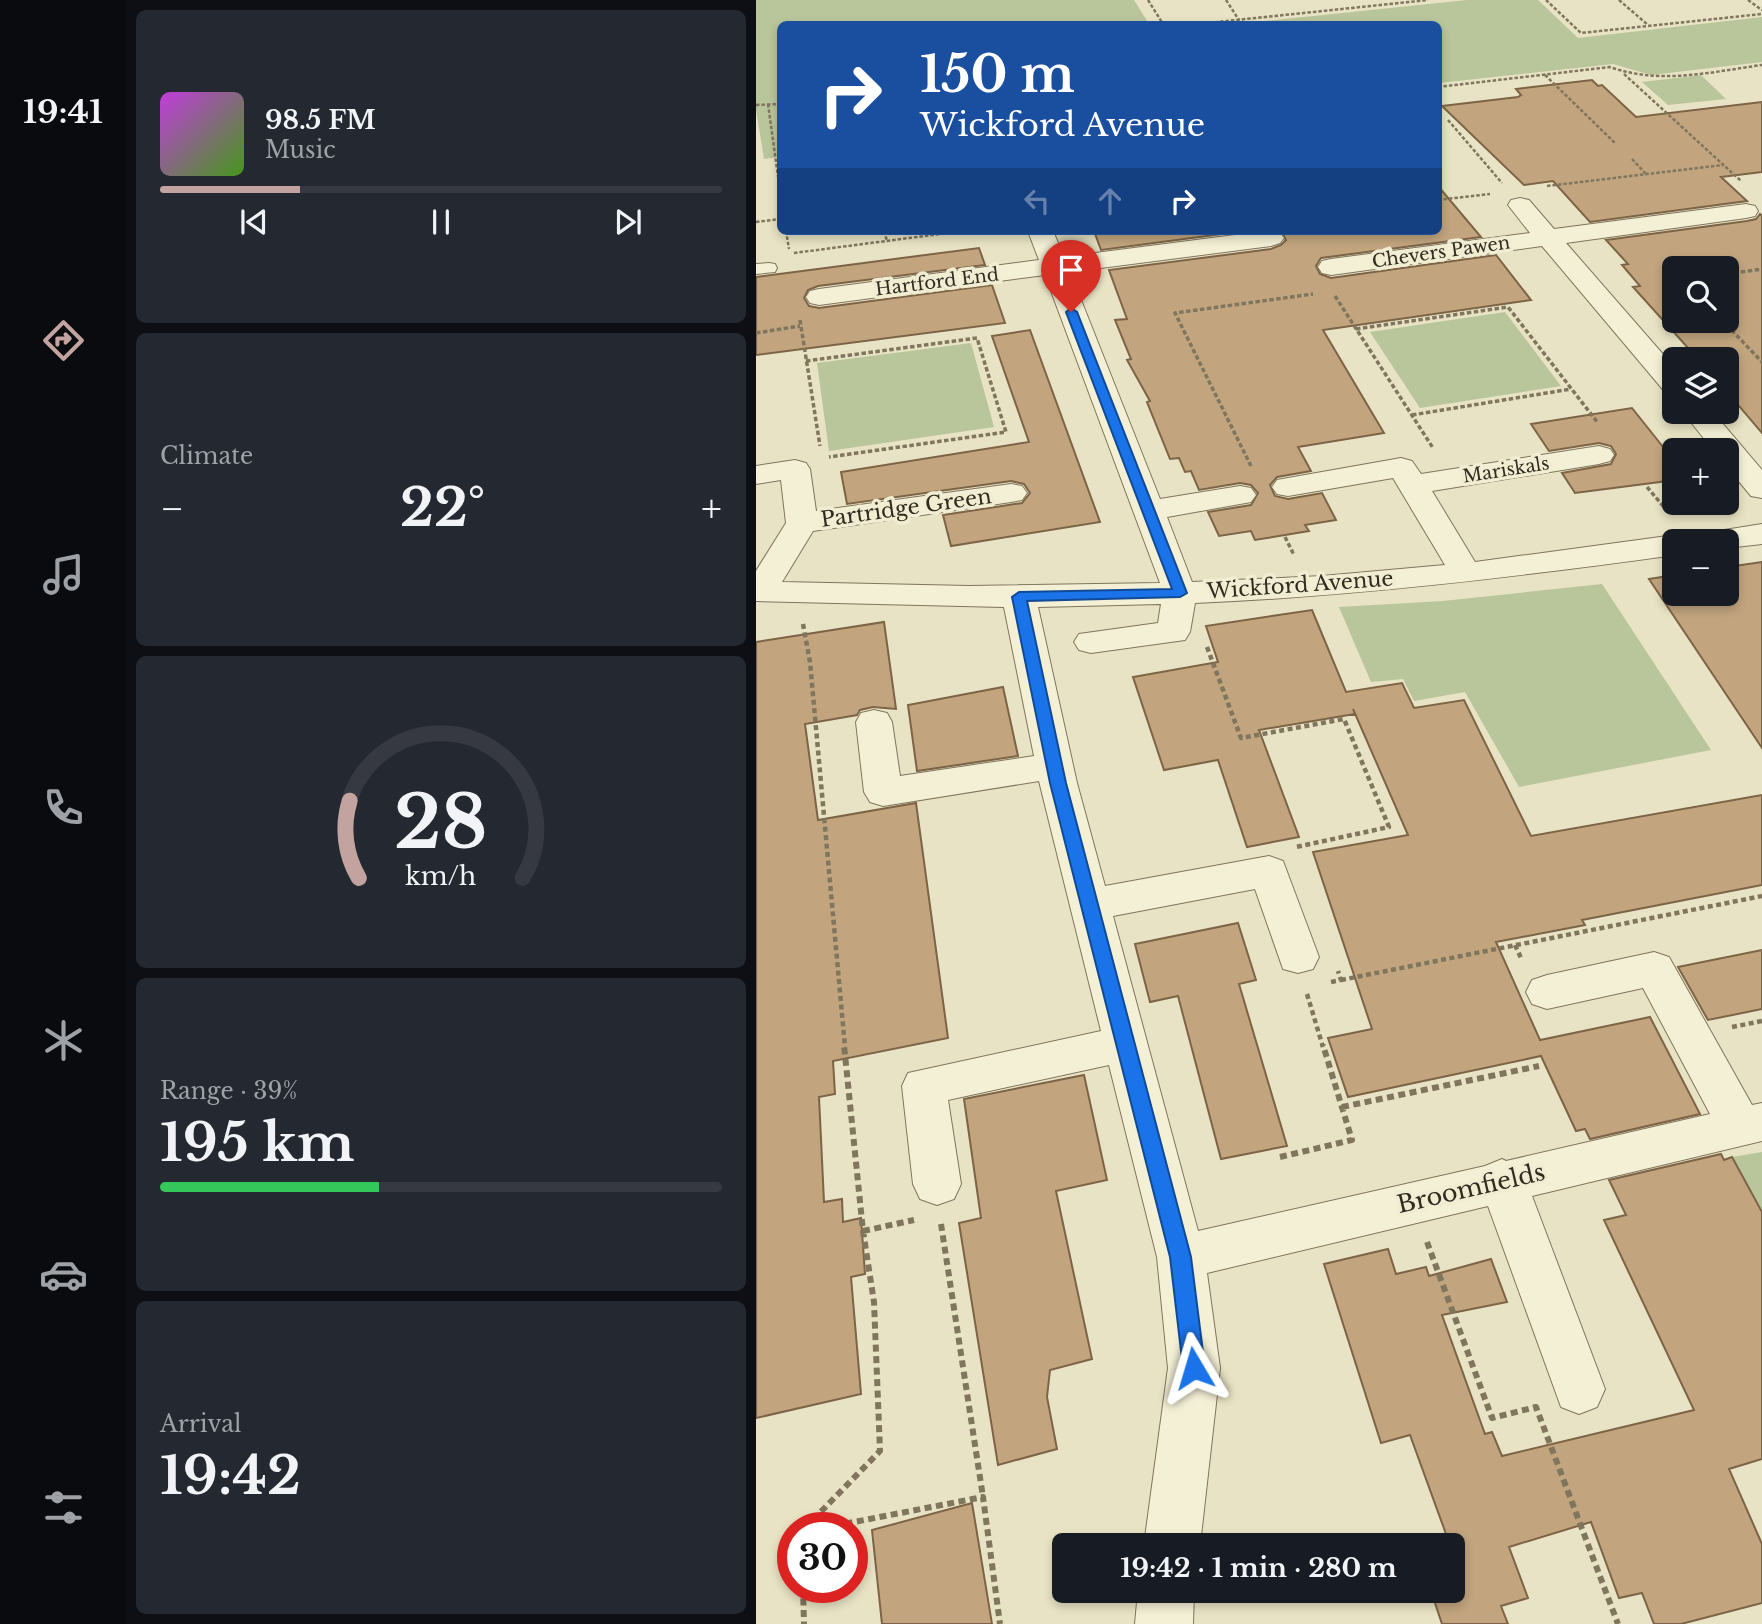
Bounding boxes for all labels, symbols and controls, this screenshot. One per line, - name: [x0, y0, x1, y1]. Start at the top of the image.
- text: 150 m: [920, 44, 1075, 105]
- icon: right: [805, 49, 896, 140]
- text: 19:41: [23, 92, 103, 132]
- text: 98.5 FM: [265, 104, 376, 136]
- text: Wickford Avenue: [920, 105, 1205, 145]
- text: Music: [265, 136, 336, 164]
- icon: left: [1018, 182, 1056, 220]
- icon: ahead: [1091, 182, 1129, 220]
- icon: right: [1164, 182, 1202, 220]
- icon: previous: [235, 203, 273, 241]
- icon: pause: [422, 203, 460, 241]
- icon: next: [609, 203, 647, 241]
- street label: Chevers Pawen: [1371, 231, 1511, 273]
- pin: [1041, 240, 1101, 312]
- icon: arrive: [1052, 251, 1090, 289]
- map controls: [1662, 256, 1739, 606]
- button: search: [1662, 256, 1739, 333]
- street label: Hartford End: [874, 264, 1000, 300]
- icon: directions: [39, 316, 88, 365]
- button: layers: [1662, 347, 1739, 424]
- button: +: [1662, 438, 1739, 515]
- text: Climate: [160, 442, 253, 470]
- street label: Mariskals: [1461, 452, 1551, 488]
- text: 22°: [400, 476, 485, 540]
- street label: Partridge Green: [819, 483, 993, 533]
- text: −: [160, 485, 184, 532]
- text: +: [701, 485, 722, 532]
- button: −: [1662, 529, 1739, 606]
- icon: music: [39, 550, 88, 599]
- street label: Wickford Avenue: [1205, 566, 1394, 605]
- text: 28: [394, 777, 488, 868]
- icon: phone: [39, 783, 88, 832]
- text: km/h: [406, 861, 476, 892]
- icon: climate: [39, 1016, 88, 1065]
- text: Range · 39%: [160, 1077, 298, 1105]
- text: 195 km: [160, 1111, 355, 1175]
- street label: Broomfields: [1394, 1157, 1548, 1219]
- icon: car: [39, 1250, 88, 1299]
- position arrow: [1157, 1331, 1231, 1405]
- text: Arrival: [160, 1410, 241, 1438]
- text: 19:42: [160, 1444, 301, 1508]
- icon: filters: [39, 1483, 88, 1532]
- speed limit sign: 30: [777, 1512, 868, 1603]
- text: 19:42 · 1 min · 280 m: [1120, 1552, 1397, 1584]

